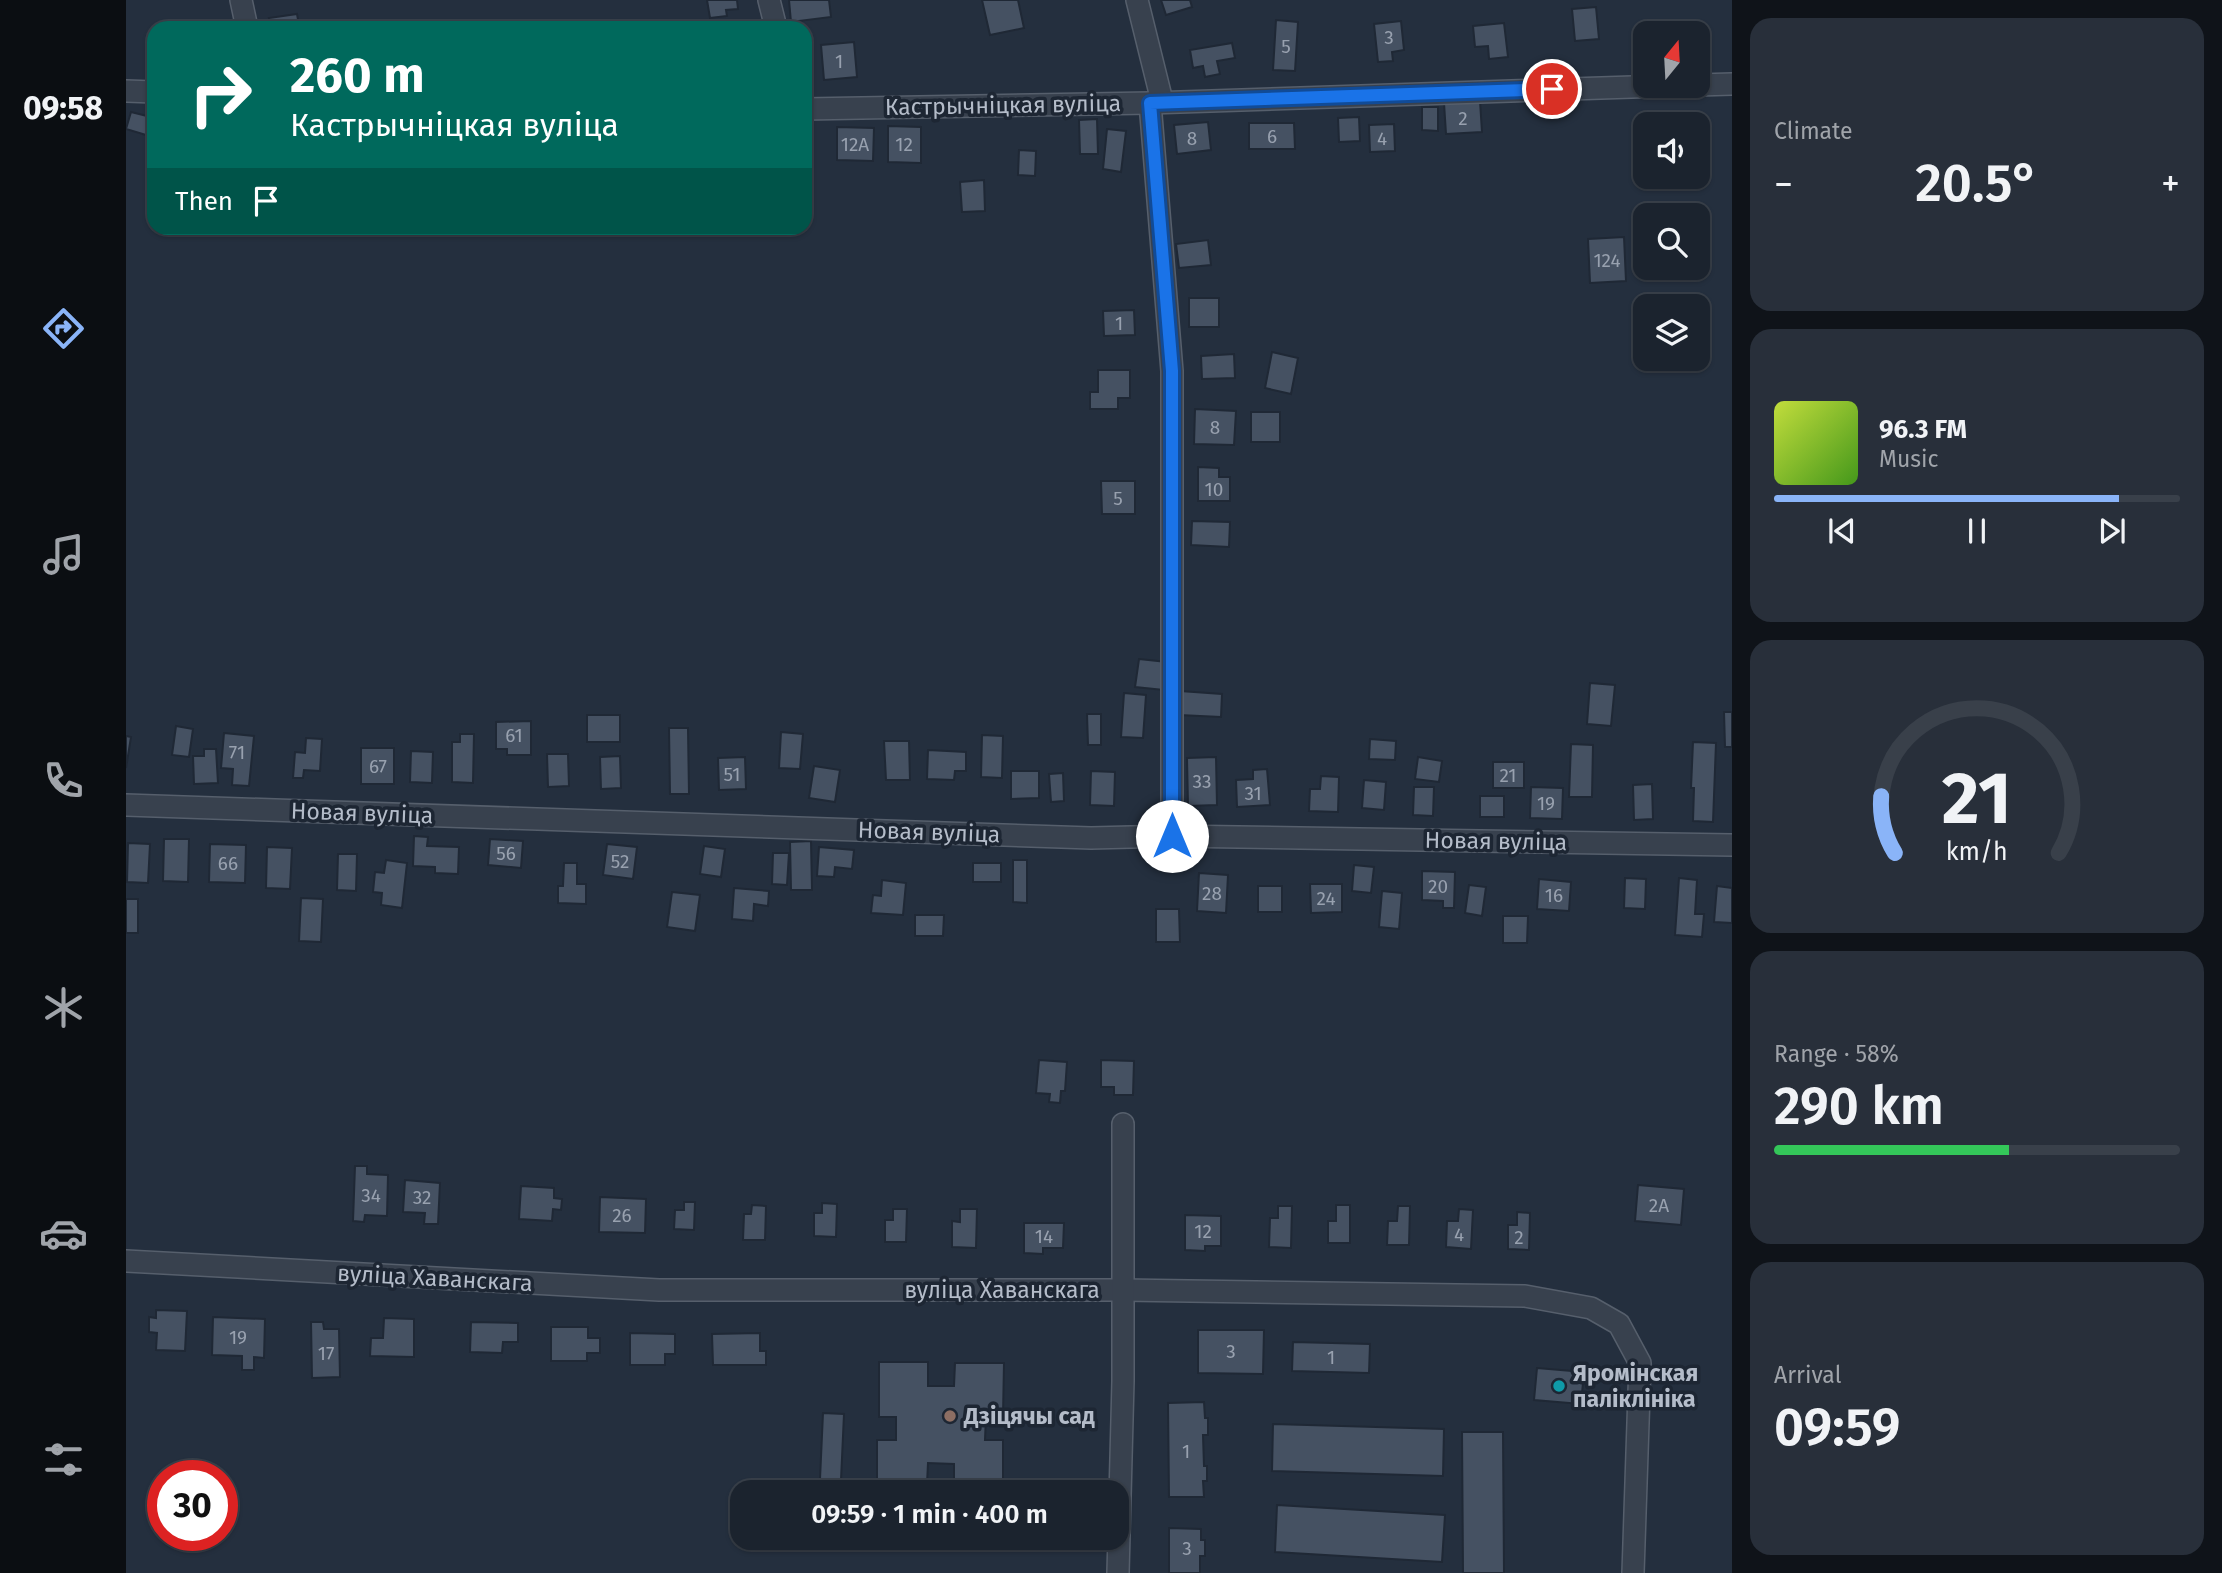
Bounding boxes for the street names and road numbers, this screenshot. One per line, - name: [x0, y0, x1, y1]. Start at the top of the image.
- street label: Кастрычніцкая вуліца: [885, 89, 1121, 121]
- street label: Новая вуліца: [290, 797, 434, 829]
- street label: Новая вуліца: [857, 816, 1001, 848]
- street label: Новая вуліца: [1425, 826, 1567, 856]
- street label: вуліца Хаванскага: [337, 1259, 533, 1297]
- street label: вуліца Хаванскага: [904, 1276, 1100, 1304]

